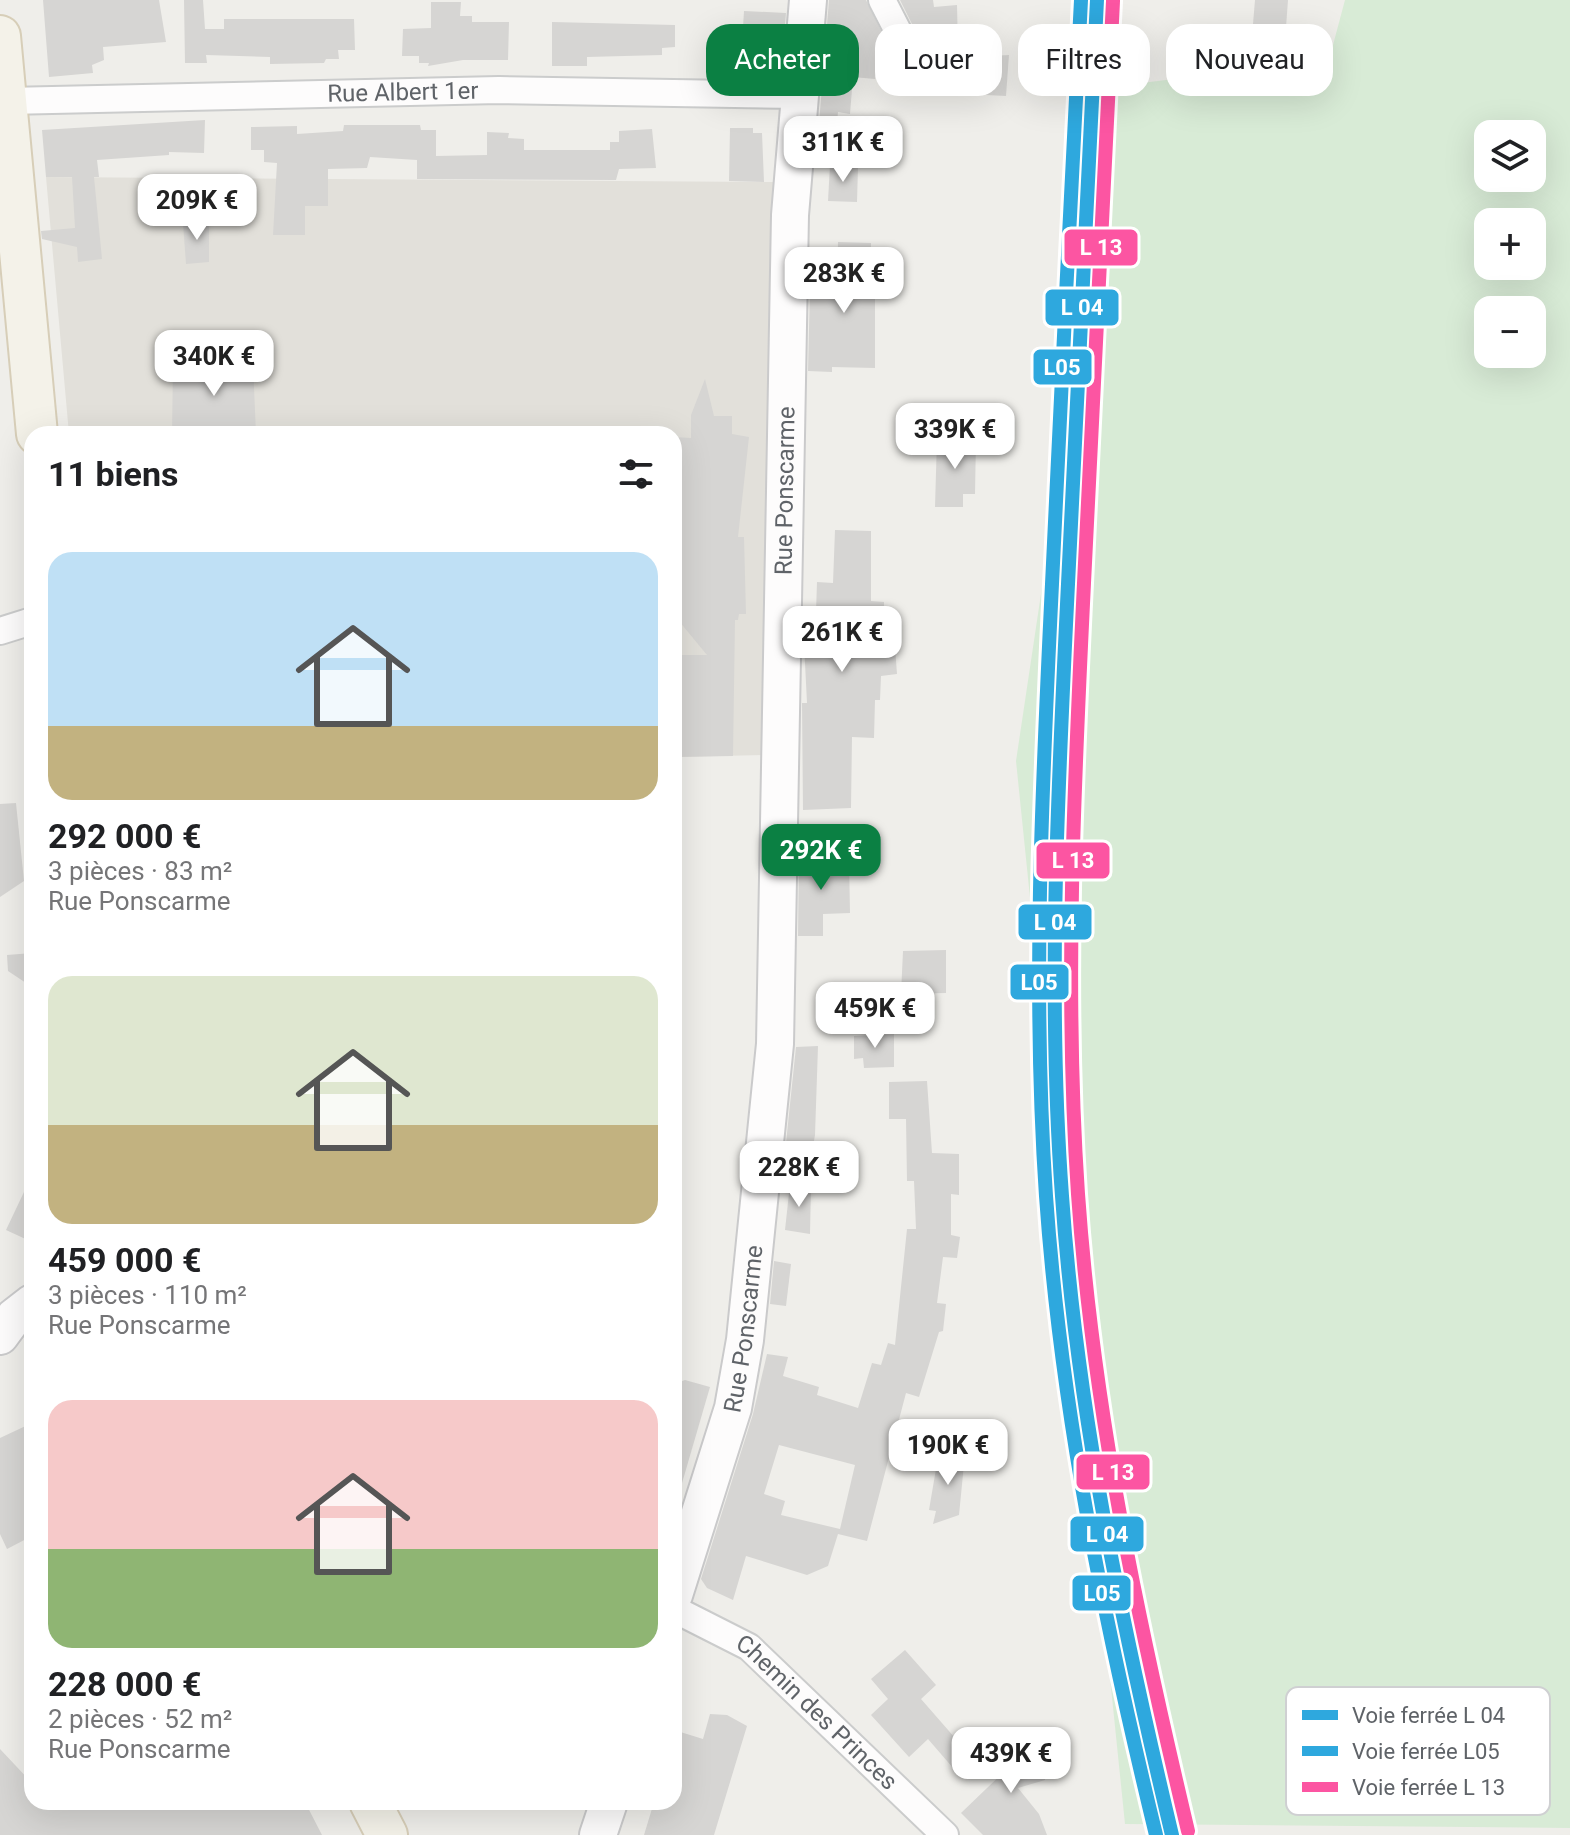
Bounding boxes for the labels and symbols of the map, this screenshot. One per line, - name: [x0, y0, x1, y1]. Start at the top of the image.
- street label: Rue Albert 1er: [327, 76, 479, 108]
- pin: 311K €: [778, 116, 908, 184]
- pin: 209K €: [132, 174, 262, 242]
- line badge: L 13: [1063, 228, 1139, 267]
- text: L 13: [1080, 235, 1122, 260]
- pin: 283K €: [779, 247, 909, 315]
- line badge: L 04: [1044, 288, 1120, 327]
- text: L 04: [1061, 295, 1104, 320]
- pin: 340K €: [149, 330, 279, 398]
- line badge: L05: [1032, 348, 1093, 386]
- text: L05: [1043, 355, 1081, 380]
- pin: 339K €: [890, 403, 1020, 471]
- street label: Rue Ponscarme: [769, 406, 801, 575]
- pin: 261K €: [777, 606, 907, 674]
- pin: 292K €: [756, 824, 886, 892]
- line badge: L 13: [1035, 841, 1111, 880]
- text: L 13: [1052, 848, 1094, 873]
- line badge: L 04: [1017, 903, 1093, 941]
- text: L 04: [1034, 910, 1077, 935]
- line badge: L05: [1009, 963, 1070, 1001]
- text: L05: [1020, 970, 1058, 995]
- pin: 459K €: [810, 982, 940, 1050]
- pin: 228K €: [734, 1141, 864, 1209]
- street label: Rue Ponscarme: [718, 1244, 769, 1415]
- pin: 190K €: [883, 1419, 1013, 1487]
- line badge: L 13: [1075, 1453, 1151, 1491]
- text: L 13: [1092, 1460, 1134, 1485]
- line badge: L 04: [1069, 1515, 1145, 1553]
- text: L 04: [1086, 1522, 1129, 1547]
- line badge: L05: [1071, 1574, 1132, 1612]
- text: L05: [1083, 1581, 1121, 1606]
- street label: Chemin des Princes: [732, 1629, 903, 1796]
- legend: [1286, 1687, 1550, 1815]
- text: Voie ferrée L 04: [1352, 1703, 1505, 1728]
- pin: 439K €: [946, 1727, 1076, 1795]
- text: Voie ferrée L05: [1352, 1739, 1500, 1764]
- text: Voie ferrée L 13: [1352, 1775, 1505, 1800]

